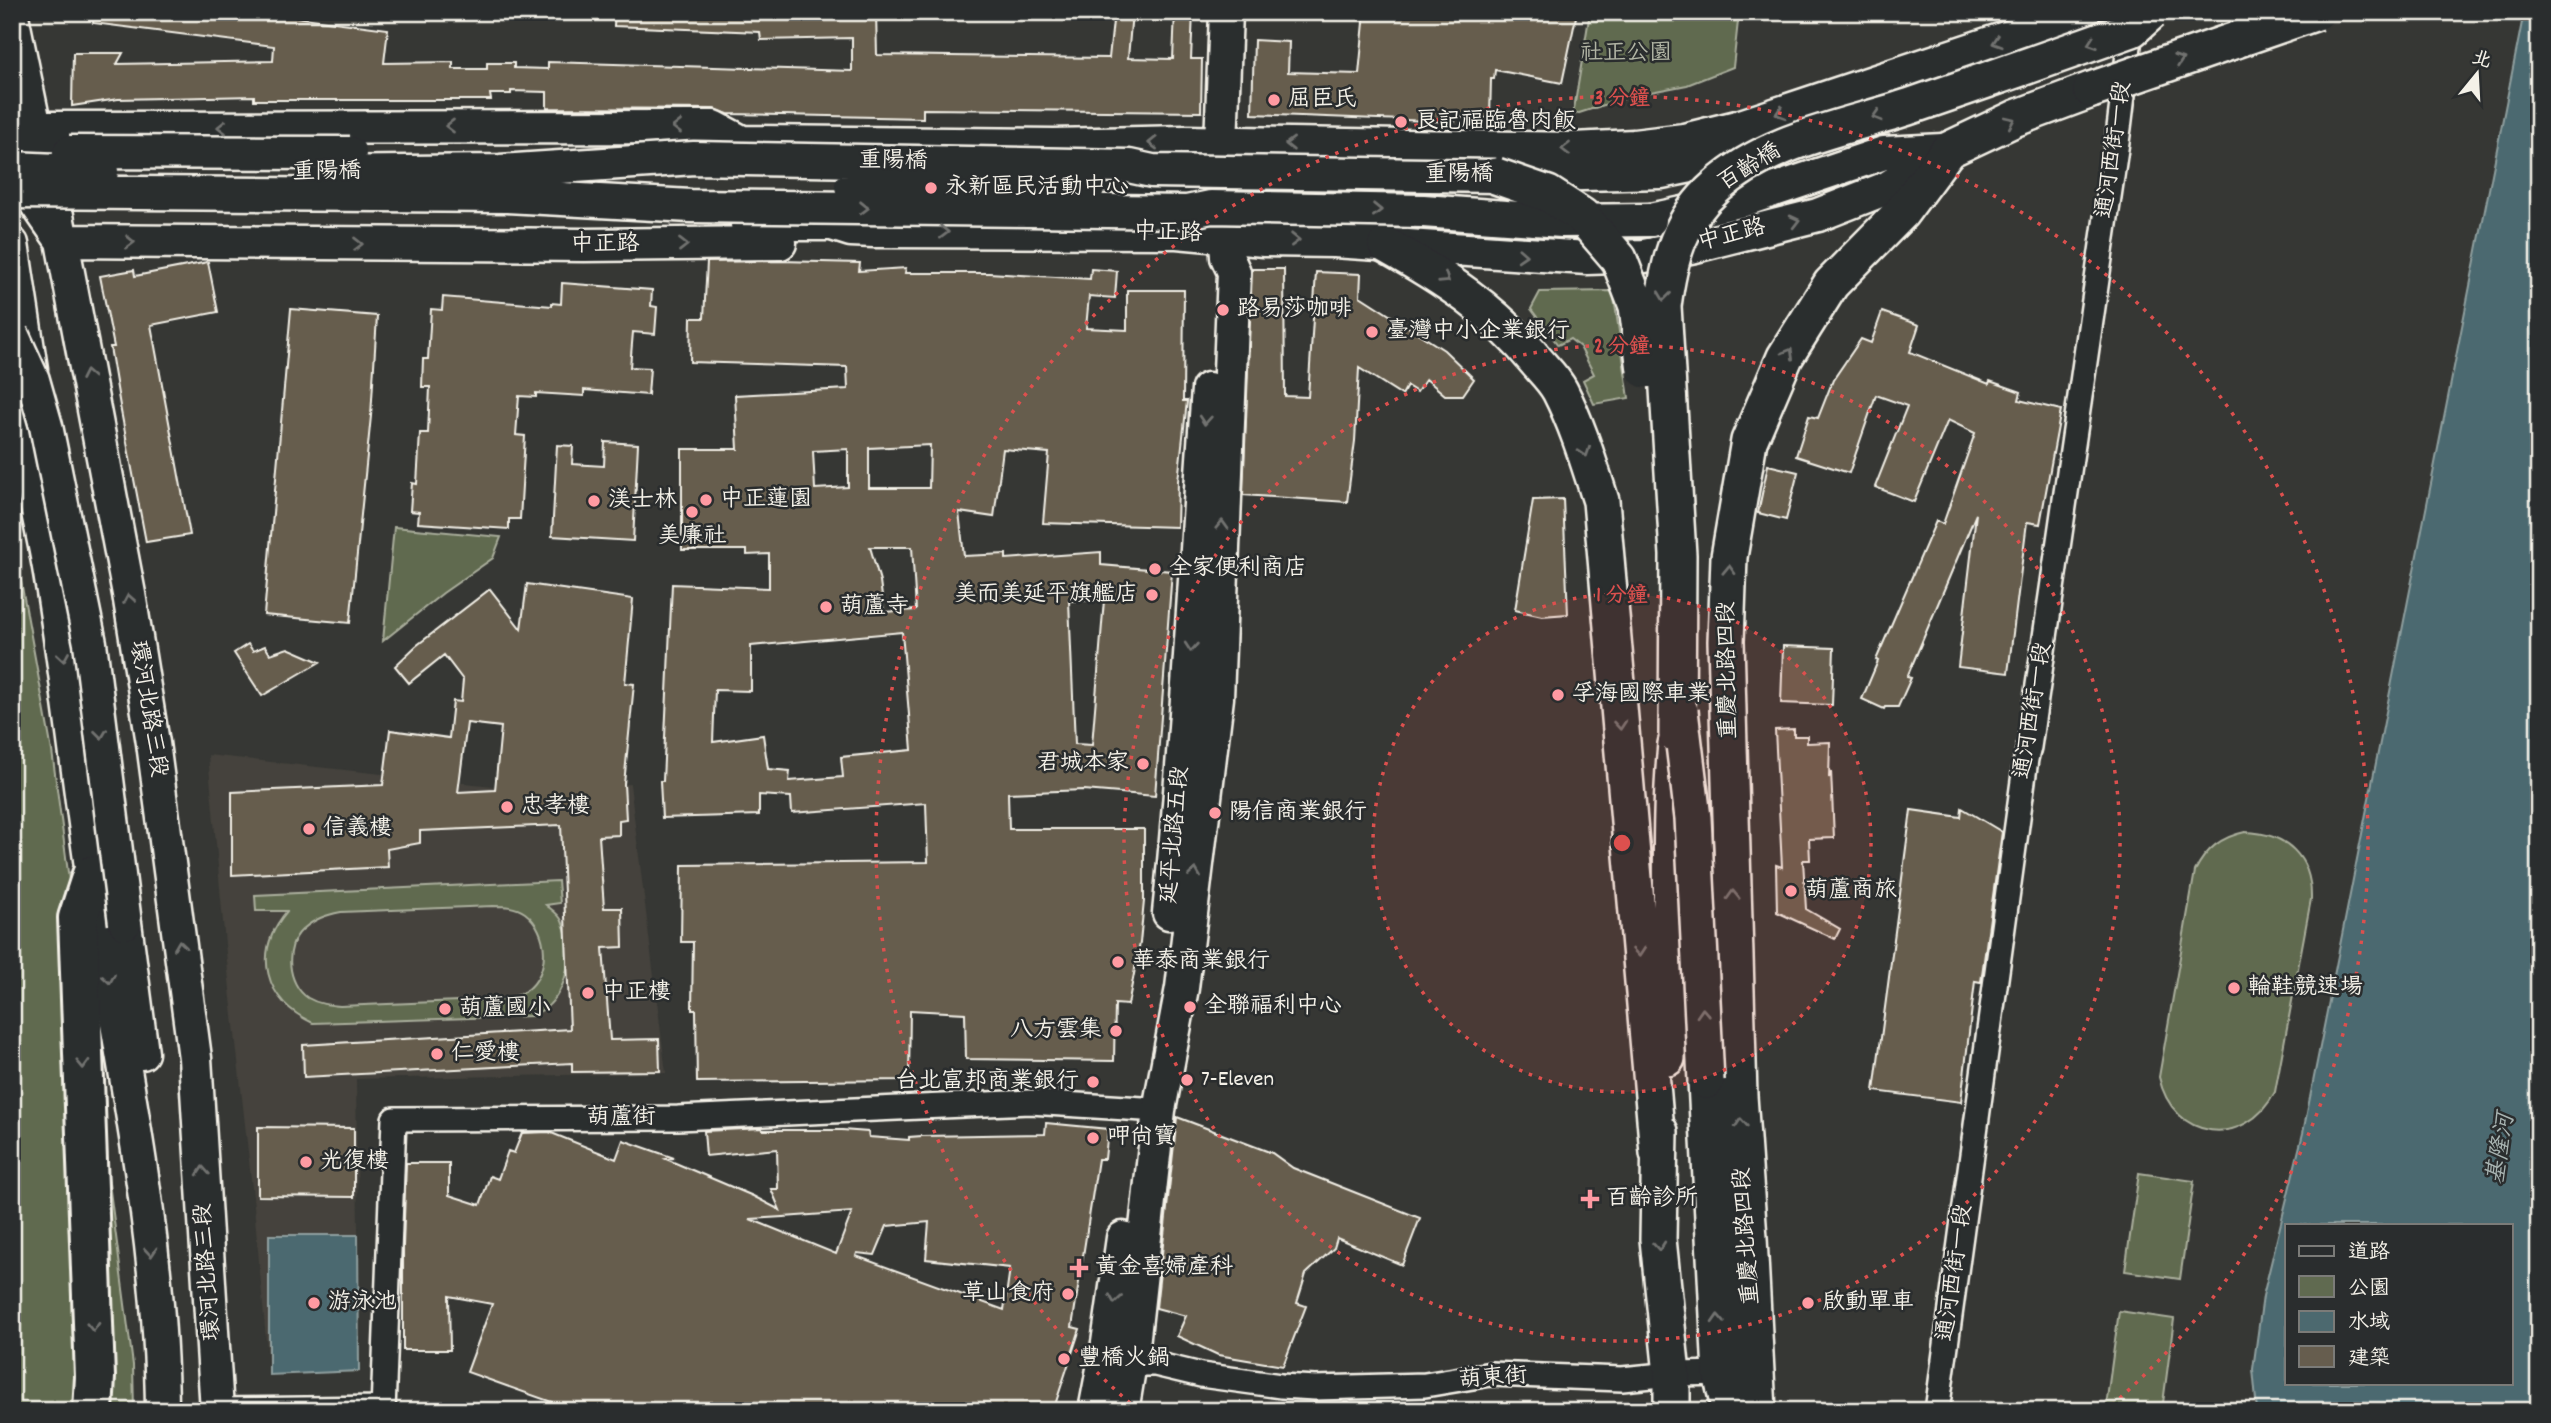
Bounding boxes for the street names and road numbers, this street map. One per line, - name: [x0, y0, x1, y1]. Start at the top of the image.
- street label: 通河西街一段: [2089, 79, 2141, 221]
- street label: 百齡橋: [1712, 136, 1788, 200]
- street label: 重陽橋: [858, 145, 928, 179]
- street label: 重陽橋: [292, 156, 362, 190]
- street label: 重陽橋: [1425, 159, 1494, 192]
- street label: 中正路: [1695, 212, 1769, 260]
- street label: 中正路: [1133, 216, 1203, 252]
- street label: 中正路: [571, 229, 640, 262]
- street label: 重慶北路四段: [1711, 601, 1747, 739]
- street label: 環河北路三段: [120, 638, 174, 780]
- street label: 通河西街一段: [2007, 640, 2061, 782]
- street label: 延平北路五段: [1154, 765, 1198, 905]
- street label: 葫蘆街: [587, 1102, 656, 1135]
- street label: 重慶北路四段: [1727, 1166, 1769, 1306]
- street label: 環河北路三段: [188, 1202, 230, 1342]
- street label: 通河西街一段: [1930, 1202, 1982, 1344]
- street label: 葫東街: [1457, 1360, 1529, 1398]

